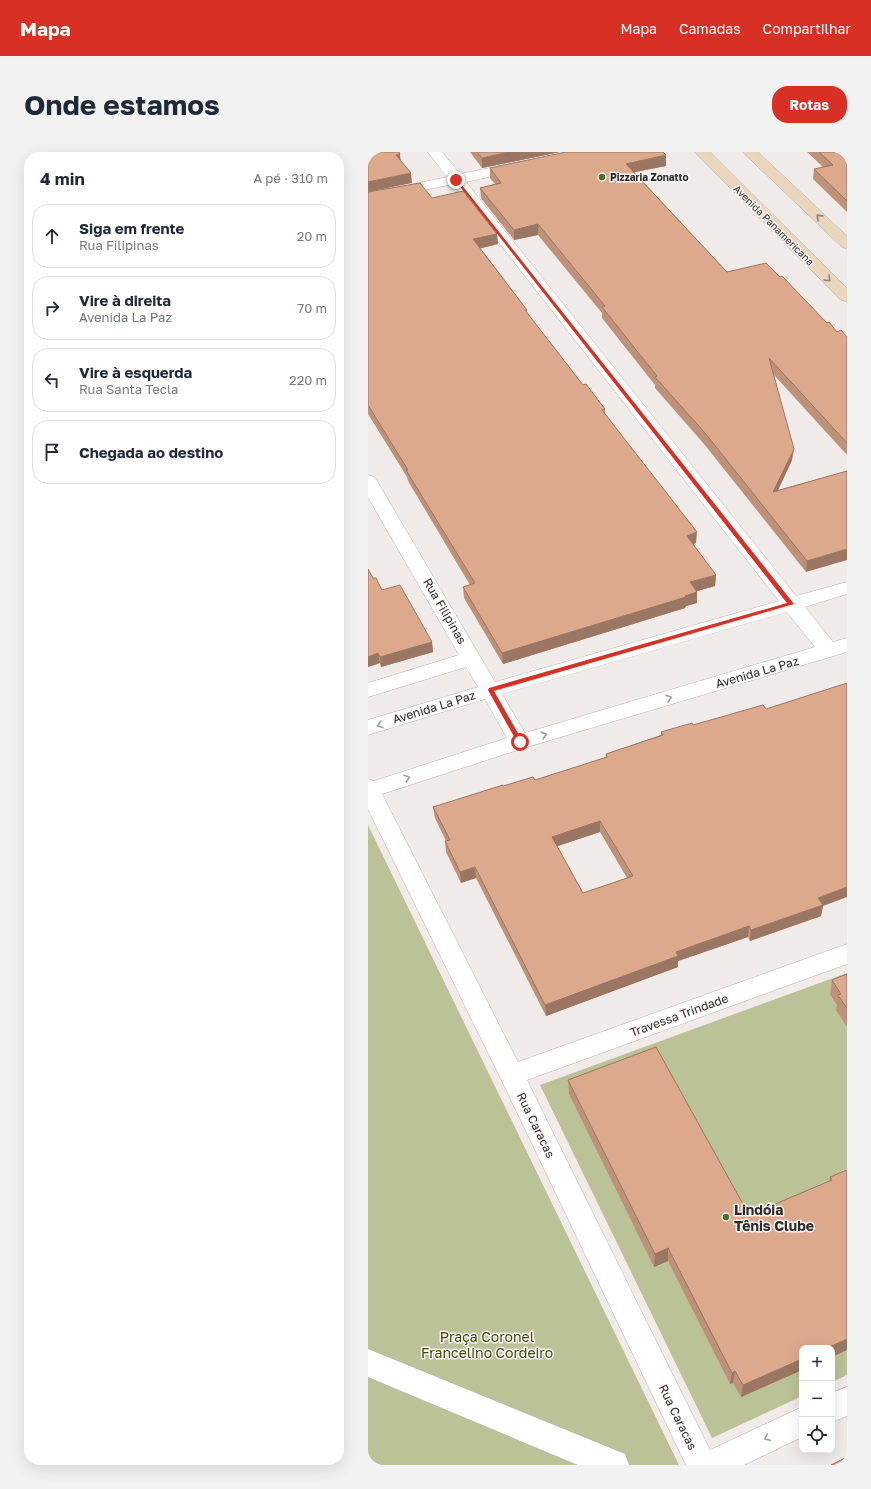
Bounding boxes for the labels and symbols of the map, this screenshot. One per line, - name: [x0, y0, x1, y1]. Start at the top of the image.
- route end: [447, 171, 465, 189]
- place label: Pizzaria Zonatto: [610, 171, 688, 183]
- marker: Pizzaria Zonatto: [597, 172, 607, 182]
- street label: Avenida Panamericana: [731, 182, 817, 268]
- one-way arrow: [816, 214, 824, 222]
- one-way arrow: [823, 274, 831, 282]
- street label: Rua Filipinas: [420, 575, 470, 647]
- street label: Avenida La Paz: [714, 653, 800, 691]
- street label: Avenida La Paz: [391, 687, 477, 727]
- one-way arrow: [665, 694, 672, 703]
- one-way arrow: [376, 720, 383, 728]
- one-way arrow: [540, 731, 547, 740]
- route start: [511, 733, 529, 751]
- one-way arrow: [403, 775, 410, 783]
- street label: Travessa Trindade: [628, 990, 730, 1040]
- street label: Rua Caracas: [514, 1090, 558, 1160]
- place label: Lindóia Tênis Clube: [734, 1201, 814, 1234]
- marker: Lindóia Tênis Clube: [721, 1212, 731, 1222]
- park label: Praça Coronel Francelino Cordeiro: [421, 1328, 553, 1361]
- street label: Rua Caracas: [656, 1382, 700, 1452]
- one-way arrow: [763, 1433, 771, 1441]

